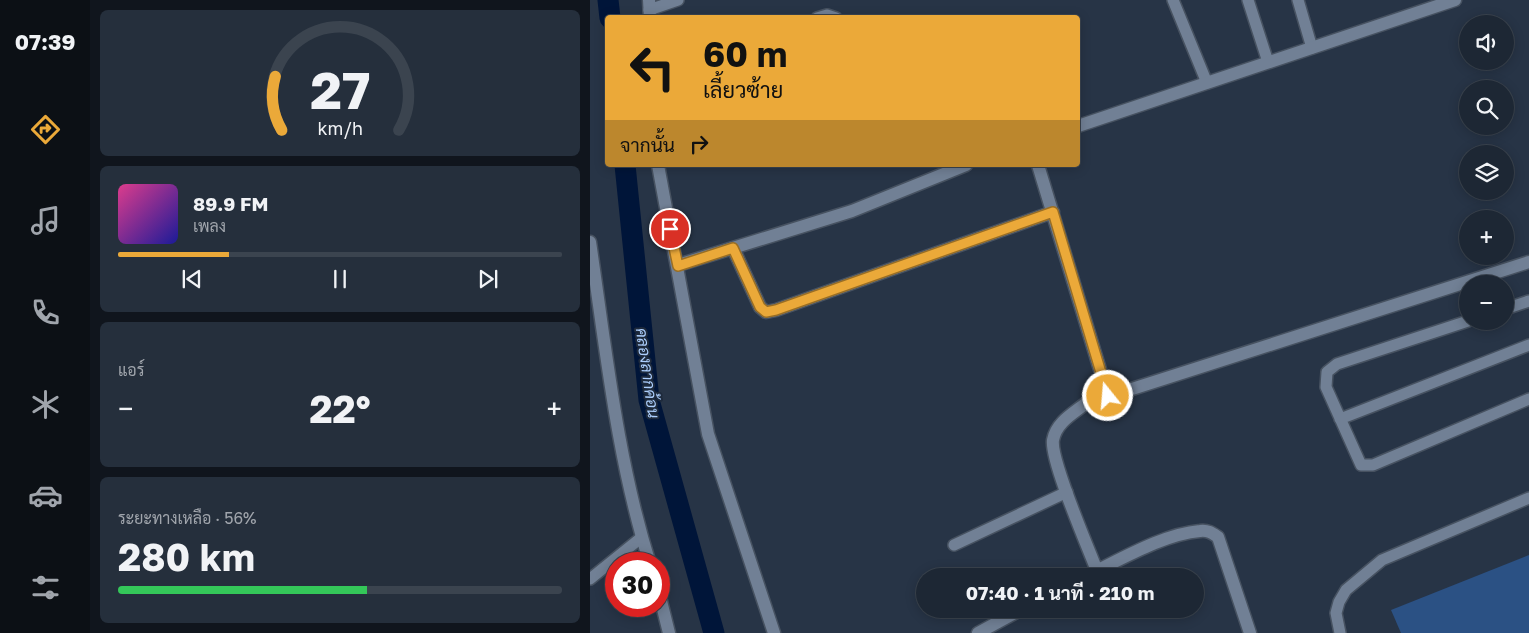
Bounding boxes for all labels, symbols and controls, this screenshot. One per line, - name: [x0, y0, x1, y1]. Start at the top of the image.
- map controls: [1459, 15, 1514, 330]
- button: sound: [1459, 15, 1514, 70]
- text: 07:39: [15, 28, 75, 55]
- text: 60 m: [703, 33, 787, 75]
- icon: left: [620, 35, 685, 100]
- text: 27: [310, 58, 370, 120]
- text: เลี้ยวซ้าย: [703, 76, 783, 103]
- button: search: [1459, 80, 1514, 135]
- icon: directions: [28, 112, 63, 147]
- text: km/h: [317, 117, 363, 139]
- icon: right: [685, 130, 713, 158]
- text: จากนั้น: [620, 133, 675, 156]
- button: layers: [1459, 145, 1514, 200]
- text: 89.9 FM: [193, 192, 268, 215]
- icon: music: [28, 203, 63, 238]
- pin: [649, 208, 691, 250]
- button: +: [1459, 210, 1514, 265]
- icon: arrive: [656, 215, 684, 243]
- text: เพลง: [193, 216, 226, 236]
- icon: previous: [178, 265, 206, 293]
- icon: pause: [326, 265, 354, 293]
- icon: next: [474, 265, 502, 293]
- button: −: [1459, 275, 1514, 330]
- icon: phone: [28, 295, 63, 330]
- water label: คลองลากค้อน: [632, 326, 665, 419]
- text: แอร์: [118, 360, 144, 380]
- position arrow: [1081, 369, 1133, 421]
- text: 22°: [309, 386, 371, 431]
- icon: climate: [28, 387, 63, 422]
- text: −: [118, 392, 133, 425]
- text: +: [547, 392, 562, 425]
- icon: car: [28, 478, 63, 513]
- text: ระยะทางเหลือ · 56%: [118, 508, 257, 528]
- text: 280 km: [118, 534, 255, 579]
- speed limit sign: 30: [605, 552, 670, 617]
- icon: filters: [28, 570, 63, 605]
- text: 07:40 · 1 นาที · 210 m: [966, 581, 1154, 604]

